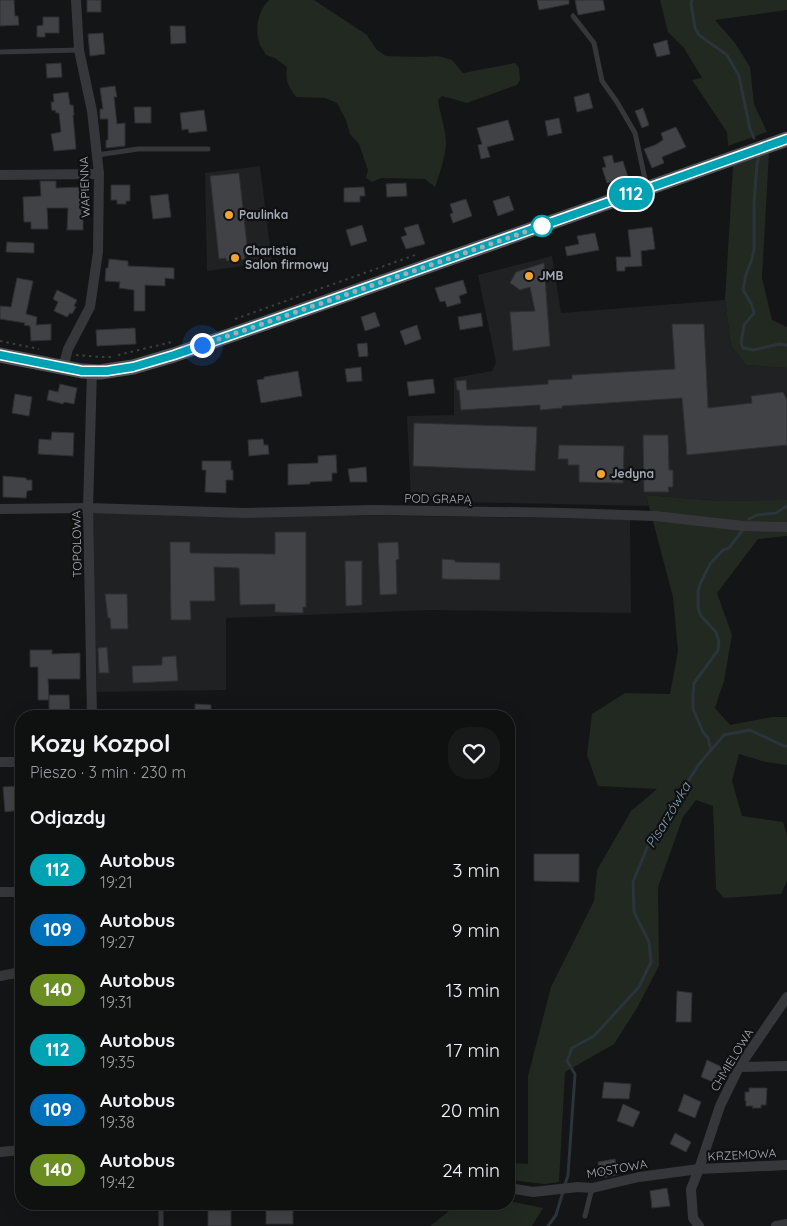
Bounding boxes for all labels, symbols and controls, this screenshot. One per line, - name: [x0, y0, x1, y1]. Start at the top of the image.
- street label: WAPIENNA: [76, 156, 93, 218]
- line badge: 112: [602, 178, 660, 210]
- text: 112: [619, 182, 643, 205]
- place label: Paulinka: [239, 207, 288, 222]
- marker: Paulinka: [223, 209, 235, 221]
- unlabelled marker: [531, 215, 553, 237]
- place label: Charistia Salon firmowy: [245, 243, 329, 272]
- marker: Charistia Salon firmowy: [229, 252, 241, 264]
- place label: JMB: [539, 268, 563, 283]
- marker: JMB: [523, 270, 535, 282]
- your location: [190, 333, 215, 358]
- place label: Jedyna: [611, 466, 654, 481]
- marker: Jedyna: [595, 468, 607, 480]
- street label: POD GRAPĄ: [404, 490, 472, 507]
- street label: TOPOLOWA: [68, 510, 85, 578]
- button: heart: [448, 727, 500, 779]
- text: Kozy Kozpol: [30, 728, 170, 758]
- text: Pieszo · 3 min · 230 m: [30, 762, 186, 782]
- water label: Pisarzówka: [641, 778, 695, 851]
- text: Odjazdy: [30, 805, 106, 829]
- text: Autobus: [100, 848, 175, 872]
- text: 112: [45, 858, 70, 881]
- text: 3 min: [452, 858, 500, 882]
- text: 19:21: [100, 872, 133, 892]
- text: Autobus: [100, 908, 175, 932]
- text: 109: [43, 918, 72, 941]
- text: 9 min: [452, 918, 500, 942]
- text: 19:27: [100, 932, 135, 952]
- text: Autobus: [100, 968, 175, 992]
- text: 140: [43, 978, 72, 1001]
- text: 13 min: [445, 978, 500, 1002]
- text: 19:31: [100, 992, 132, 1012]
- street label: CHMIELOWA: [707, 1025, 756, 1094]
- text: Autobus: [100, 1028, 175, 1052]
- text: 112: [45, 1038, 70, 1061]
- text: 17 min: [446, 1038, 500, 1062]
- text: 19:35: [100, 1052, 135, 1072]
- text: Autobus: [100, 1088, 175, 1112]
- text: 109: [43, 1098, 72, 1121]
- text: 20 min: [441, 1098, 500, 1122]
- text: 19:38: [100, 1112, 135, 1132]
- street label: KRZEMOWA: [707, 1145, 777, 1164]
- text: Autobus: [100, 1148, 175, 1172]
- street label: MOSTOWA: [586, 1156, 649, 1181]
- text: 140: [43, 1158, 72, 1181]
- text: 24 min: [442, 1158, 500, 1182]
- text: 19:42: [100, 1172, 135, 1192]

